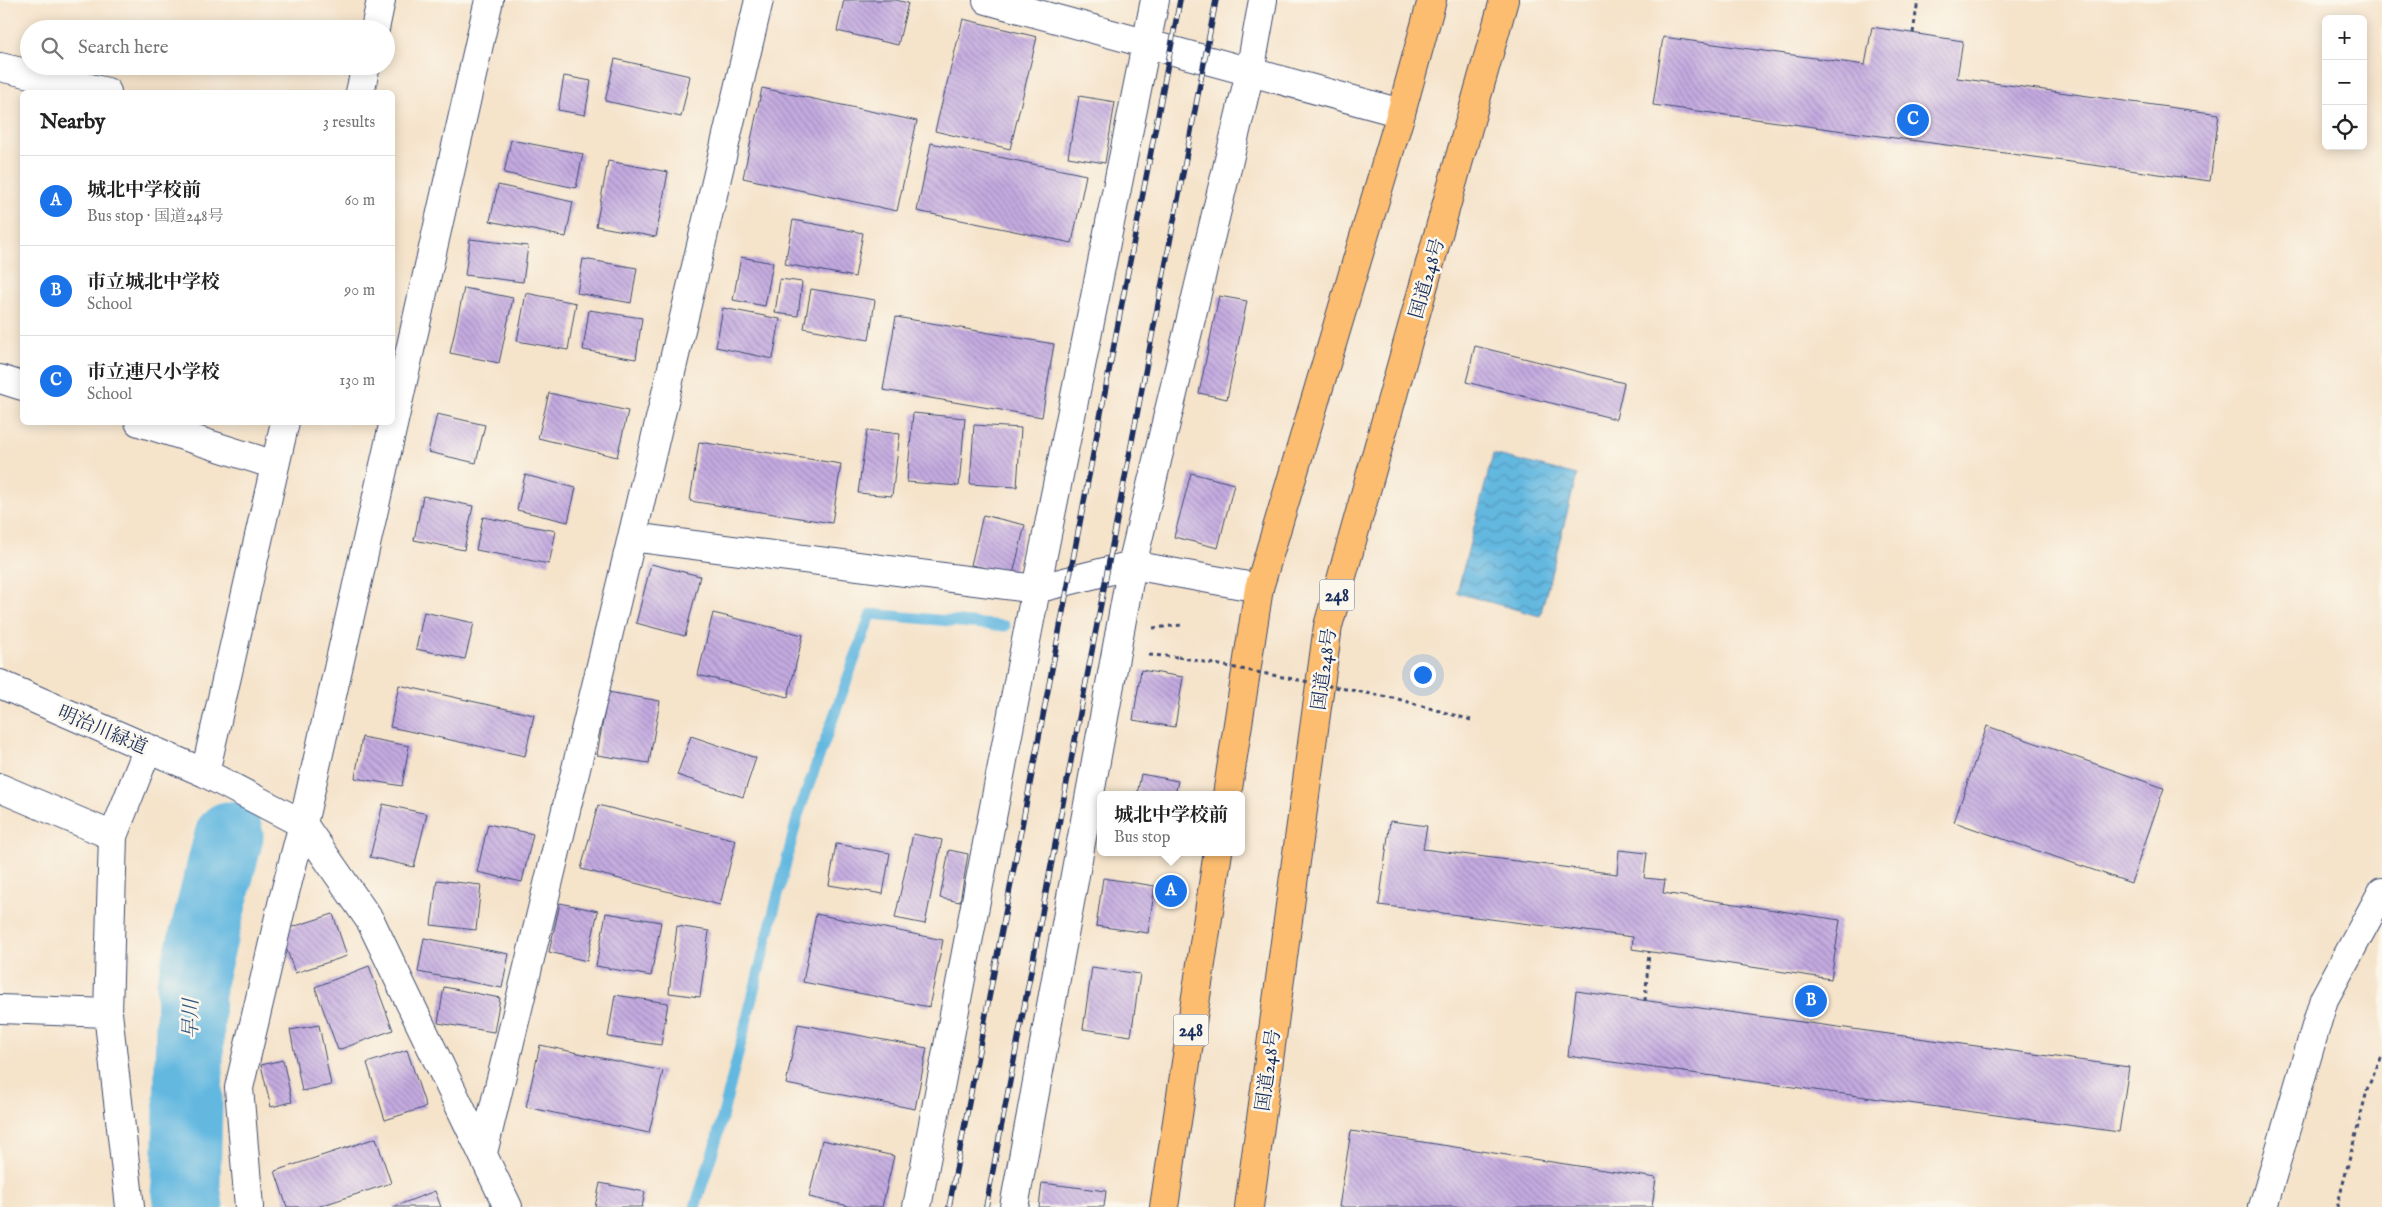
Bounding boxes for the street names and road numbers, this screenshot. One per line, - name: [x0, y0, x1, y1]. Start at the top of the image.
- street label: 国道248号: [1405, 236, 1451, 322]
- road number: 248: [1320, 580, 1354, 610]
- street label: 国道248号: [1307, 627, 1343, 712]
- street label: 明治川緑道: [54, 701, 151, 760]
- road number: 248: [1174, 1014, 1208, 1046]
- street label: 国道248号: [1251, 1028, 1287, 1113]

